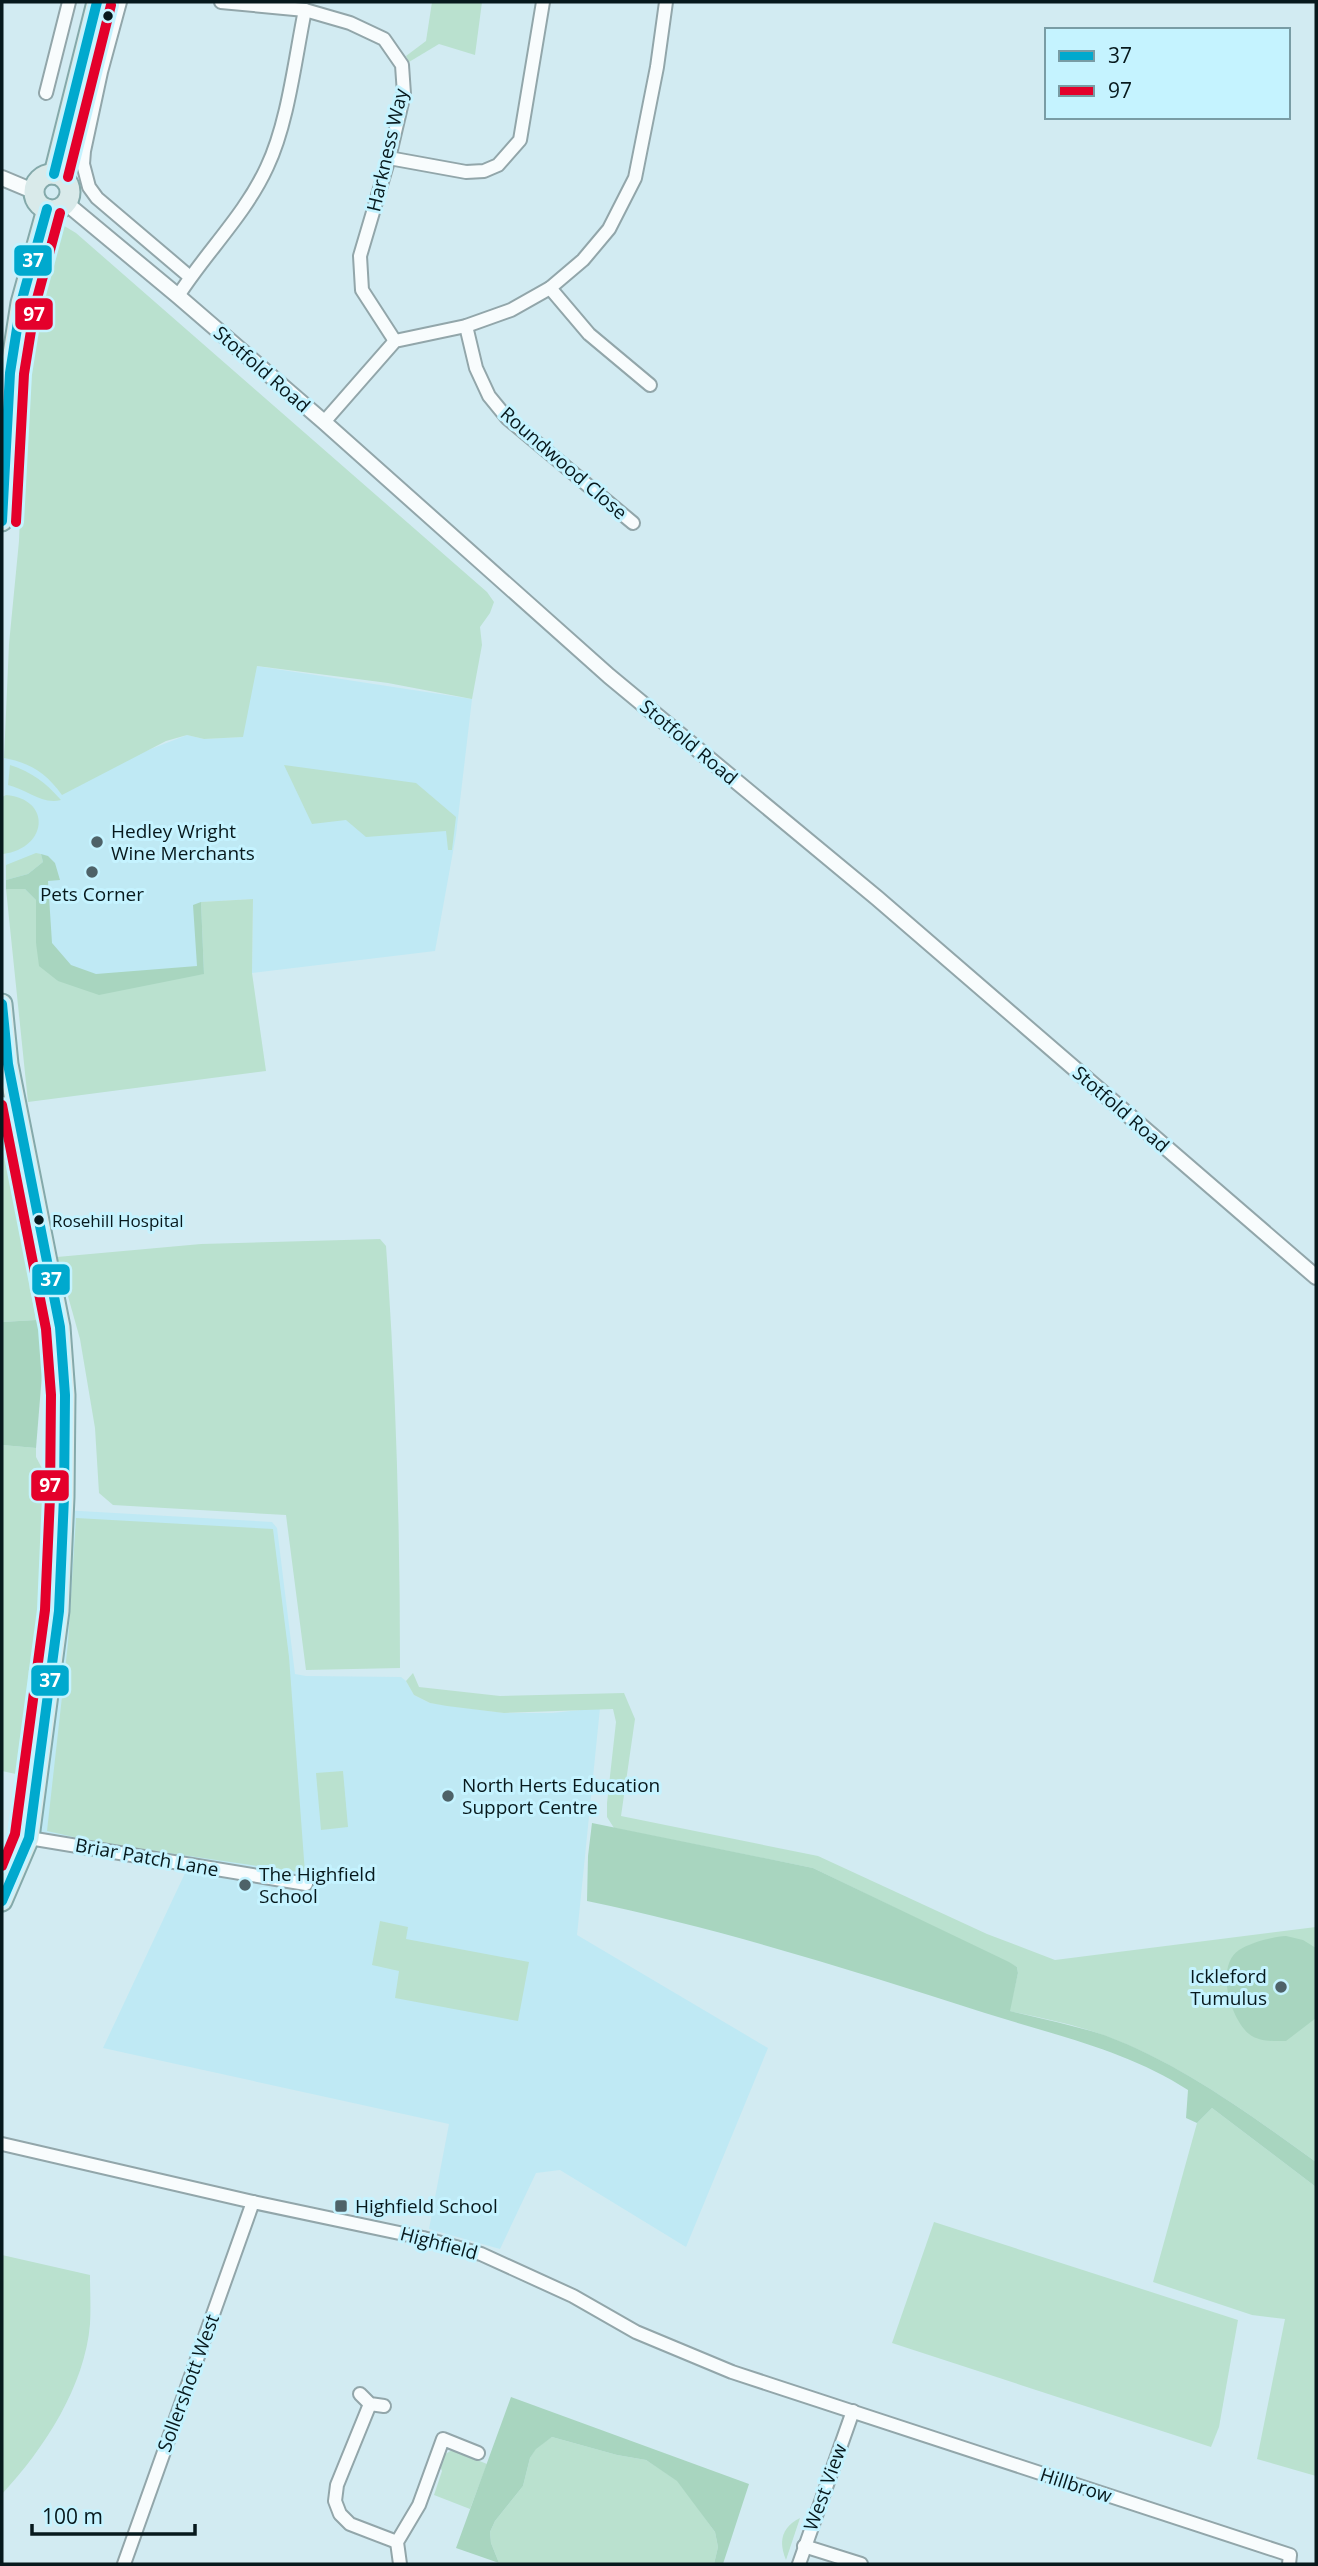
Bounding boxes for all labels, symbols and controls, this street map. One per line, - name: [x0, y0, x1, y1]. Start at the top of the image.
- unlabelled marker: [101, 9, 115, 23]
- legend: [1045, 28, 1290, 119]
- text: 37: [1108, 41, 1132, 69]
- text: 97: [1108, 76, 1132, 104]
- street label: Harkness Way: [360, 86, 414, 214]
- line badge: 37: [13, 244, 53, 277]
- text: 37: [22, 247, 44, 273]
- line badge: 97: [14, 297, 54, 331]
- text: 97: [23, 301, 45, 327]
- street label: Stotfold Road: [208, 320, 316, 418]
- street label: Roundwood Close: [495, 401, 633, 525]
- street label: Stotfold Road: [635, 693, 743, 791]
- place label: Hedley Wright Wine Merchants: [111, 818, 255, 866]
- marker: Hedley Wright Wine Merchants: [89, 834, 105, 850]
- marker: Pets Corner: [84, 864, 100, 880]
- place label: Pets Corner: [40, 881, 144, 907]
- street label: Stotfold Road: [1067, 1060, 1175, 1158]
- place label: Rosehill Hospital: [52, 1209, 183, 1232]
- marker: Rosehill Hospital: [32, 1213, 46, 1227]
- line badge: 37: [31, 1263, 71, 1296]
- text: 37: [40, 1266, 62, 1292]
- line badge: 97: [30, 1469, 70, 1502]
- text: 97: [39, 1472, 61, 1498]
- line badge: 37: [30, 1664, 70, 1697]
- text: 37: [39, 1667, 61, 1693]
- place label: North Herts Education Support Centre: [462, 1772, 660, 1820]
- marker: North Herts Education Support Centre: [440, 1788, 456, 1804]
- street label: Briar Patch Lane: [73, 1832, 221, 1882]
- place label: The Highfield School: [259, 1861, 376, 1909]
- marker: The Highfield School: [237, 1877, 253, 1893]
- place label: Ickleford Tumulus: [1190, 1963, 1267, 2011]
- marker: Ickleford Tumulus: [1273, 1979, 1289, 1995]
- place label: Highfield School: [355, 2193, 498, 2219]
- marker: Highfield School: [333, 2198, 349, 2214]
- street label: Highfield: [397, 2220, 481, 2266]
- street label: Sollershott West: [151, 2310, 225, 2455]
- street label: West View: [797, 2440, 853, 2534]
- street label: Hillbrow: [1037, 2461, 1115, 2509]
- scale bar: [32, 2492, 194, 2536]
- text: 100 m: [42, 2502, 103, 2530]

